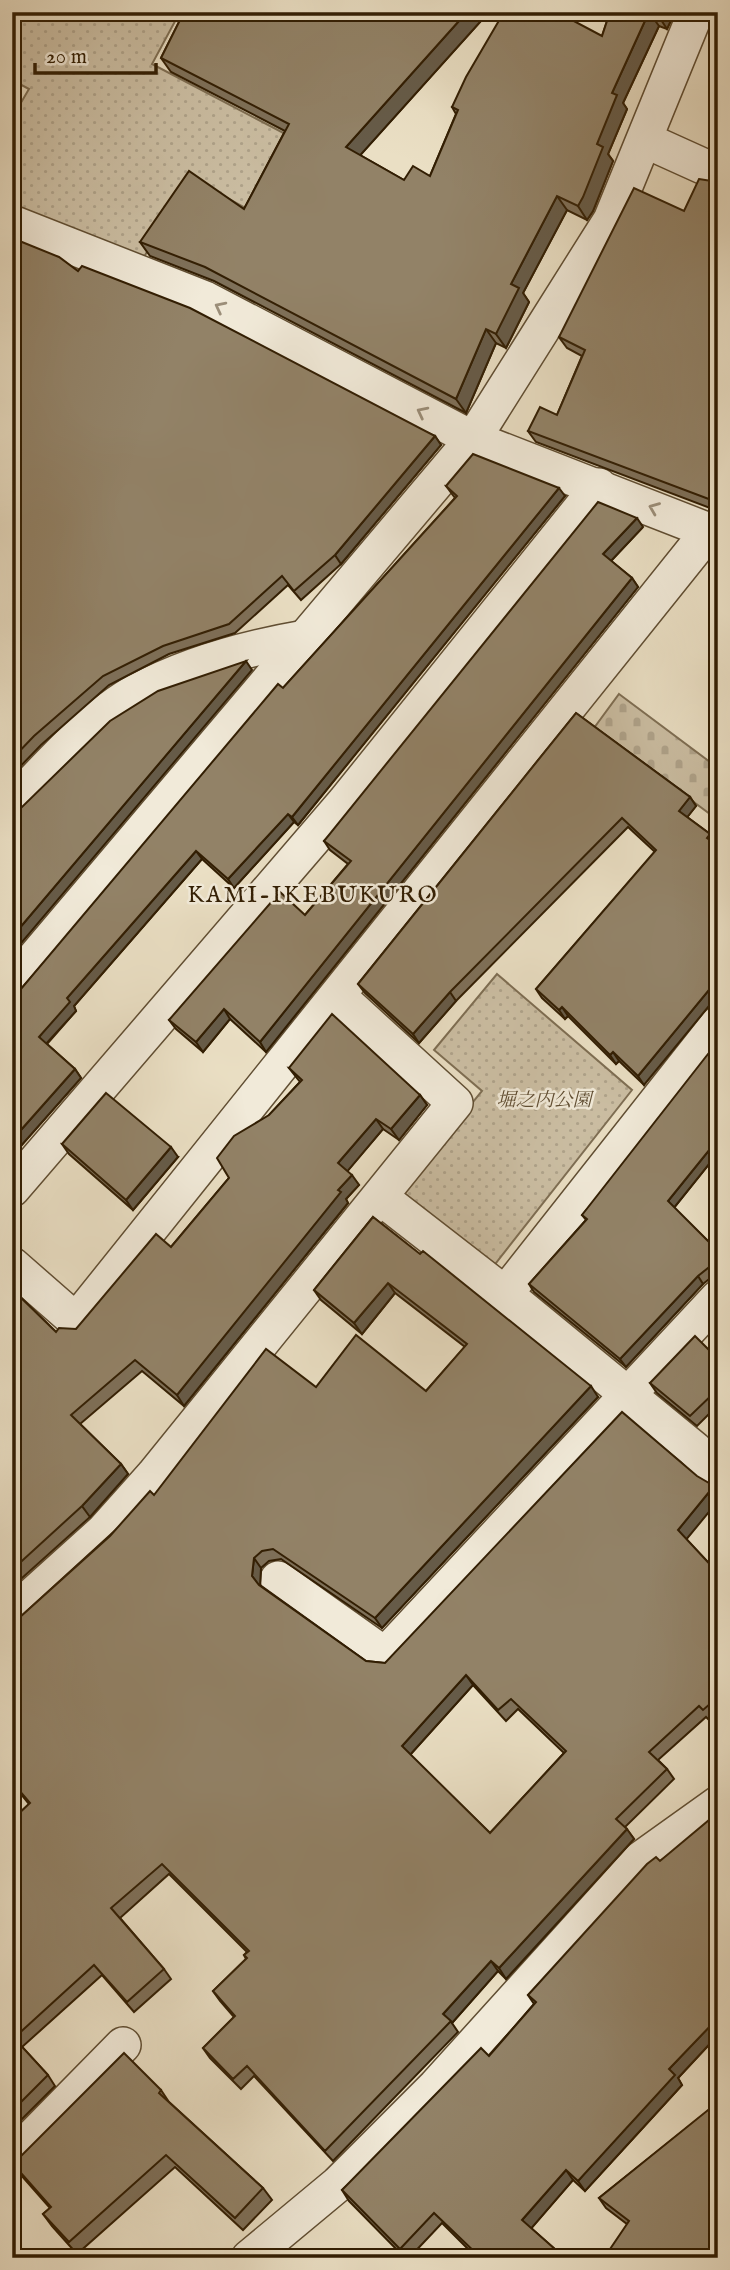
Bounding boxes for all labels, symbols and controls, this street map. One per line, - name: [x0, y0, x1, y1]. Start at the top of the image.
- scale bar: [35, 32, 156, 76]
- text: 20 m: [46, 44, 87, 71]
- one-way arrow: [215, 302, 227, 315]
- one-way arrow: [416, 407, 429, 420]
- one-way arrow: [649, 503, 661, 517]
- district label: KAMI-IKEBUKURO: [187, 881, 439, 910]
- park label: 堀之内公園: [496, 1089, 594, 1113]

